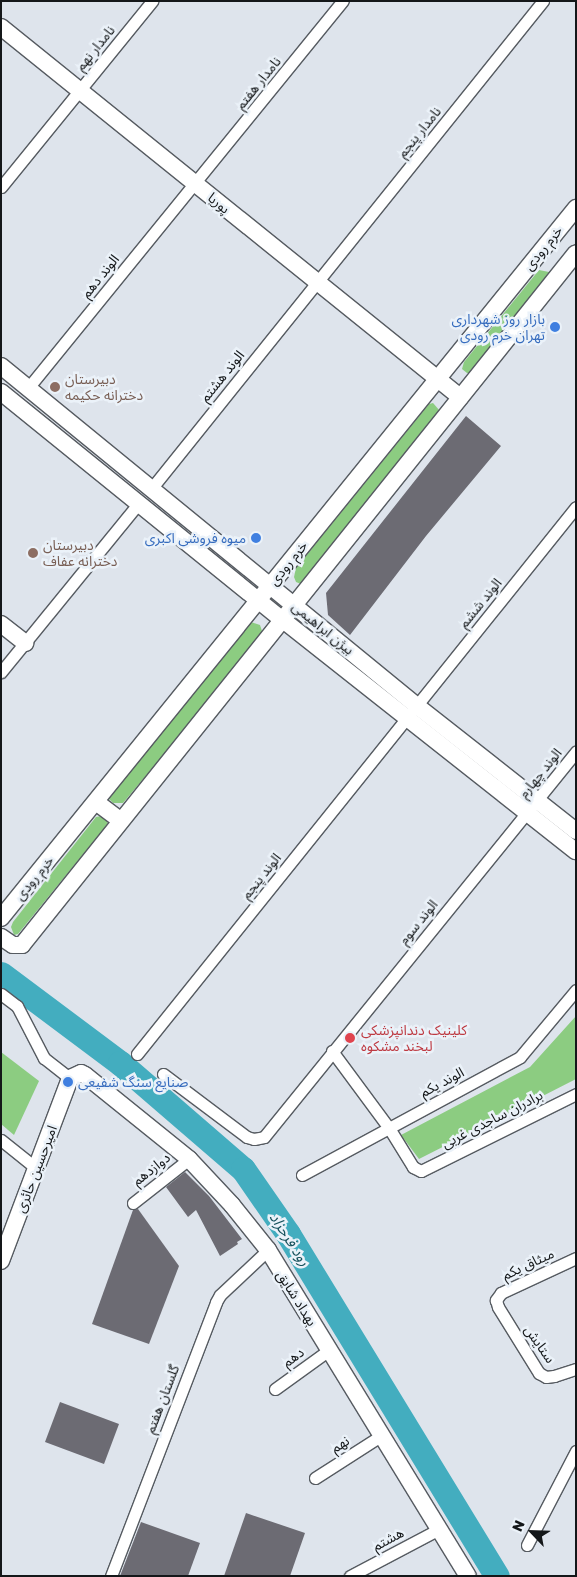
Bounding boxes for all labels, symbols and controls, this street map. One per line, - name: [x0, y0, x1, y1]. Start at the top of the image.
- street label: نامدار نهم: [72, 22, 118, 74]
- street label: نامدار هفتم: [232, 53, 284, 113]
- street label: نامدار پنجم: [393, 103, 445, 161]
- street label: پوریا: [204, 189, 234, 217]
- street label: خرم رودی: [520, 222, 566, 274]
- street label: الوند دهم: [77, 251, 123, 301]
- place label: بازار روز شهرداری تهران خرم رودی: [451, 311, 545, 344]
- marker: بازار روز شهرداری تهران خرم رودی: [549, 321, 561, 333]
- street label: الوند هشتم: [196, 347, 248, 405]
- place label: دبیرستان دخترانه حکیمه: [65, 371, 143, 404]
- marker: دبیرستان دخترانه حکیمه: [49, 381, 61, 393]
- place label: میوه فروشی اکبری: [145, 530, 246, 546]
- marker: میوه فروشی اکبری: [250, 532, 262, 544]
- place label: دبیرستان دخترانه عفاف: [43, 537, 118, 570]
- street label: خرم رودی: [265, 537, 311, 589]
- marker: دبیرستان دخترانه عفاف: [27, 547, 39, 559]
- street label: الوند ششم: [455, 575, 505, 631]
- street label: بیژن ابراهیمی: [289, 598, 357, 658]
- street label: الوند چهارم: [515, 745, 565, 801]
- street label: الوند پنجم: [237, 850, 285, 902]
- street label: خرم رودی: [11, 852, 57, 904]
- street label: الوند سوم: [395, 896, 441, 948]
- place label: کلینیک دندانپزشکی لبخند مشکوه: [361, 1022, 467, 1054]
- marker: کلینیک دندانپزشکی لبخند مشکوه: [343, 1031, 357, 1045]
- street label: الوند یکم: [417, 1063, 467, 1101]
- place label: صنایع سنگ شفیعی: [78, 1074, 188, 1090]
- marker: صنایع سنگ شفیعی: [62, 1076, 74, 1088]
- street label: برادران ساجدی غربی: [439, 1086, 545, 1152]
- street label: امیرحسین حائری: [12, 1123, 60, 1215]
- street label: دوازدهم: [129, 1149, 173, 1189]
- water label: رود فرحزاد: [266, 1209, 314, 1269]
- street label: میثاق یکم: [499, 1245, 557, 1283]
- street label: بهداد شایق: [273, 1267, 321, 1329]
- street label: ستایش: [521, 1322, 559, 1366]
- street label: دهم: [279, 1344, 307, 1370]
- street label: گلستان هفتم: [141, 1362, 183, 1436]
- street label: نهم: [328, 1432, 352, 1456]
- north arrow: [507, 1507, 557, 1557]
- text: N: [508, 1517, 528, 1534]
- street label: هشتم: [369, 1524, 407, 1554]

